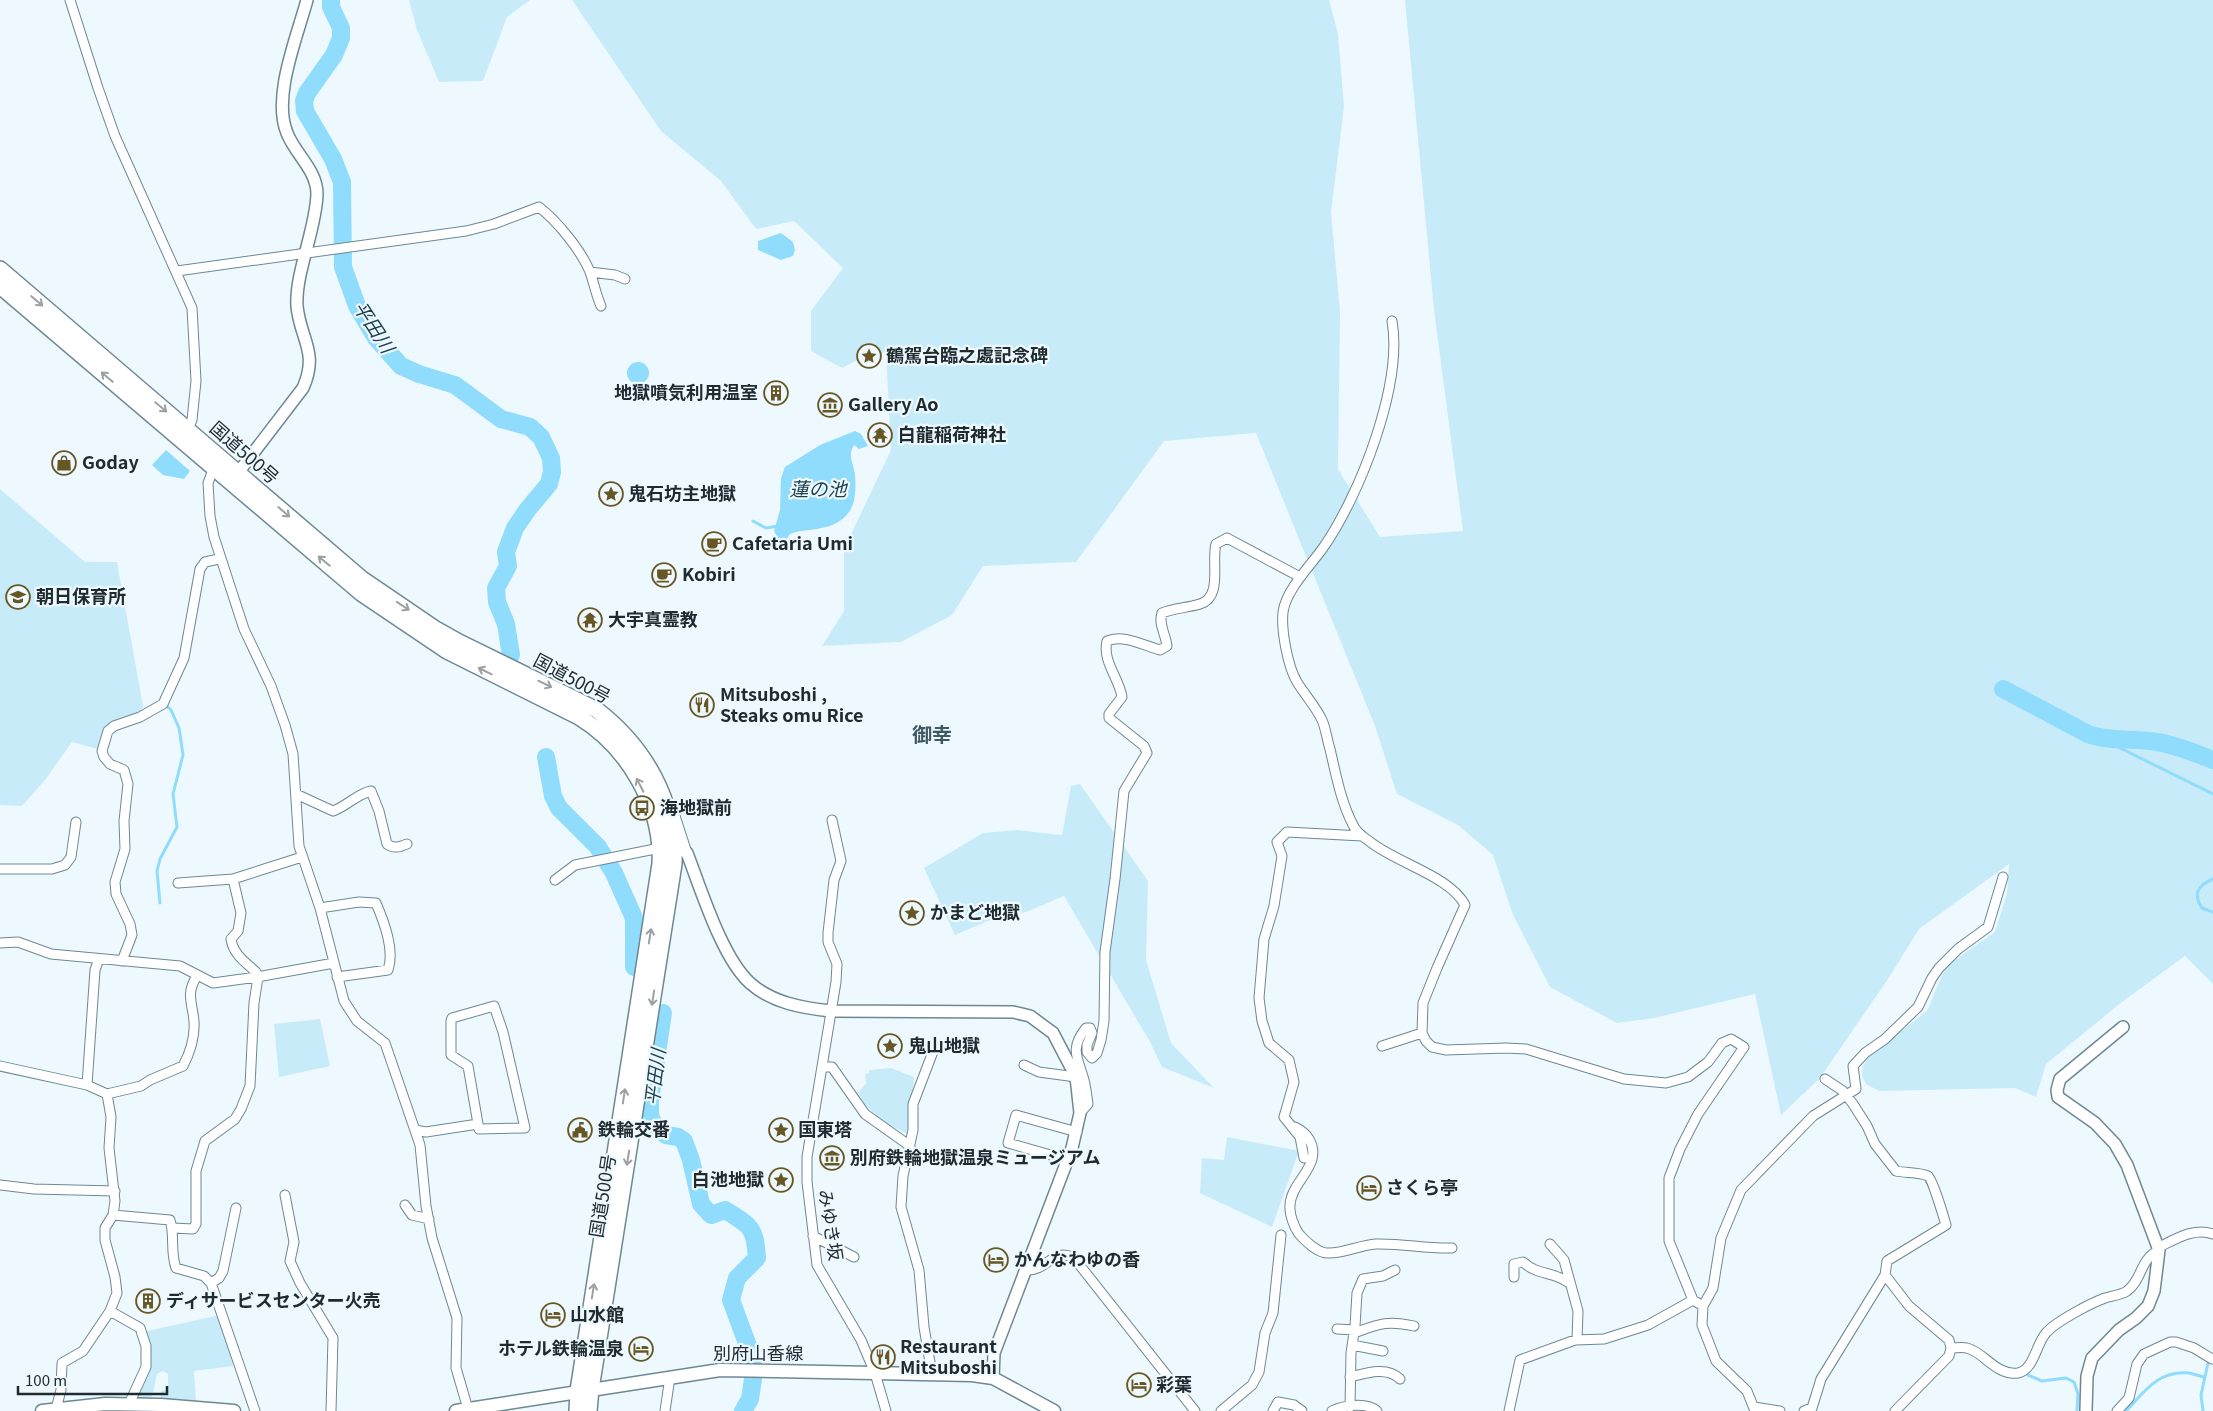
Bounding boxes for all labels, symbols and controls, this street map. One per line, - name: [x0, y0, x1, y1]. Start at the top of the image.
- one-way arrow: [30, 295, 43, 306]
- water label: 平田川: [348, 295, 403, 359]
- place label: 鶴駕台臨之處記念碑: [886, 341, 1048, 367]
- place icon: 鶴駕台臨之處記念碑: [856, 343, 882, 369]
- one-way arrow: [101, 371, 114, 382]
- place label: 地獄噴気利用温室: [614, 378, 758, 404]
- building icon: 地獄噴気利用温室: [763, 380, 789, 406]
- place label: Gallery Ao: [848, 390, 939, 416]
- museum icon: Gallery Ao: [817, 392, 843, 418]
- one-way arrow: [154, 401, 167, 412]
- street label: 国道500号: [205, 414, 286, 489]
- place label: 白龍稲荷神社: [898, 420, 1006, 446]
- temple icon: 白龍稲荷神社: [867, 422, 893, 448]
- place label: Goday: [82, 448, 139, 474]
- shop icon: Goday: [51, 450, 77, 476]
- water label: 蓮の池: [789, 474, 848, 501]
- place label: 鬼石坊主地獄: [628, 479, 736, 505]
- place icon: 鬼石坊主地獄: [598, 481, 624, 507]
- one-way arrow: [278, 506, 291, 518]
- place label: Cafetaria Umi: [732, 529, 853, 555]
- cafe icon: Cafetaria Umi: [701, 531, 727, 557]
- one-way arrow: [318, 556, 331, 567]
- place label: Kobiri: [682, 560, 736, 586]
- cafe icon: Kobiri: [651, 562, 677, 588]
- place label: 朝日保育所: [36, 582, 126, 608]
- school or university icon: 朝日保育所: [5, 584, 31, 610]
- one-way arrow: [396, 601, 410, 611]
- place label: 大宇真霊教: [608, 605, 698, 631]
- temple icon: 大宇真霊教: [577, 607, 603, 633]
- street label: 国道500号: [530, 646, 616, 708]
- one-way arrow: [478, 666, 493, 675]
- one-way arrow: [537, 680, 552, 690]
- place label: Mitsuboshi , Steaks omu Rice: [720, 680, 864, 727]
- restaurant icon: Mitsuboshi , Steaks omu Rice: [689, 692, 715, 718]
- district label: 御幸: [912, 719, 952, 748]
- one-way arrow: [635, 777, 645, 792]
- place label: 海地獄前: [660, 793, 732, 819]
- bus stop icon: 海地獄前: [629, 795, 655, 821]
- place label: かまど地獄: [930, 898, 1020, 924]
- place icon: かまど地獄: [899, 900, 925, 926]
- one-way arrow: [645, 928, 655, 944]
- one-way arrow: [648, 989, 658, 1005]
- place label: 鬼山地獄: [908, 1031, 980, 1057]
- place icon: 鬼山地獄: [877, 1033, 903, 1059]
- water label: 平田川: [637, 1045, 671, 1107]
- one-way arrow: [620, 1089, 630, 1105]
- place label: 鉄輪交番: [597, 1115, 670, 1141]
- place label: 国東塔: [798, 1115, 852, 1141]
- public building icon: 鉄輪交番: [567, 1117, 593, 1143]
- place icon: 国東塔: [768, 1117, 794, 1143]
- place label: 別府鉄輪地獄温泉ミュージアム: [850, 1143, 1100, 1169]
- museum icon: 別府鉄輪地獄温泉ミュージアム: [819, 1145, 845, 1171]
- one-way arrow: [622, 1150, 632, 1166]
- street label: 国道500号: [582, 1152, 620, 1239]
- place label: 白池地獄: [692, 1165, 764, 1191]
- place icon: 白池地獄: [768, 1167, 794, 1193]
- place label: さくら亭: [1386, 1173, 1458, 1199]
- hotel icon: さくら亭: [1356, 1175, 1382, 1201]
- street label: みゆき坂: [814, 1187, 850, 1262]
- place label: かんなわゆの香: [1014, 1245, 1140, 1271]
- hotel icon: かんなわゆの香: [983, 1247, 1009, 1273]
- one-way arrow: [589, 1284, 599, 1300]
- place label: ディサービスセンター火売: [166, 1286, 381, 1312]
- building icon: ディサービスセンター火売: [135, 1288, 161, 1314]
- place label: 山水館: [570, 1300, 624, 1326]
- hotel icon: 山水館: [540, 1302, 566, 1328]
- place label: Restaurant Mitsuboshi: [900, 1332, 997, 1379]
- place label: ホテル鉄輪温泉: [498, 1334, 624, 1360]
- hotel icon: ホテル鉄輪温泉: [628, 1336, 654, 1362]
- street label: 別府山香線: [713, 1339, 803, 1365]
- restaurant icon: Restaurant Mitsuboshi: [870, 1344, 896, 1370]
- scale bar: [18, 1364, 166, 1396]
- text: 100 m: [25, 1369, 67, 1390]
- place label: 彩葉: [1156, 1370, 1192, 1396]
- hotel icon: 彩葉: [1126, 1372, 1152, 1398]

